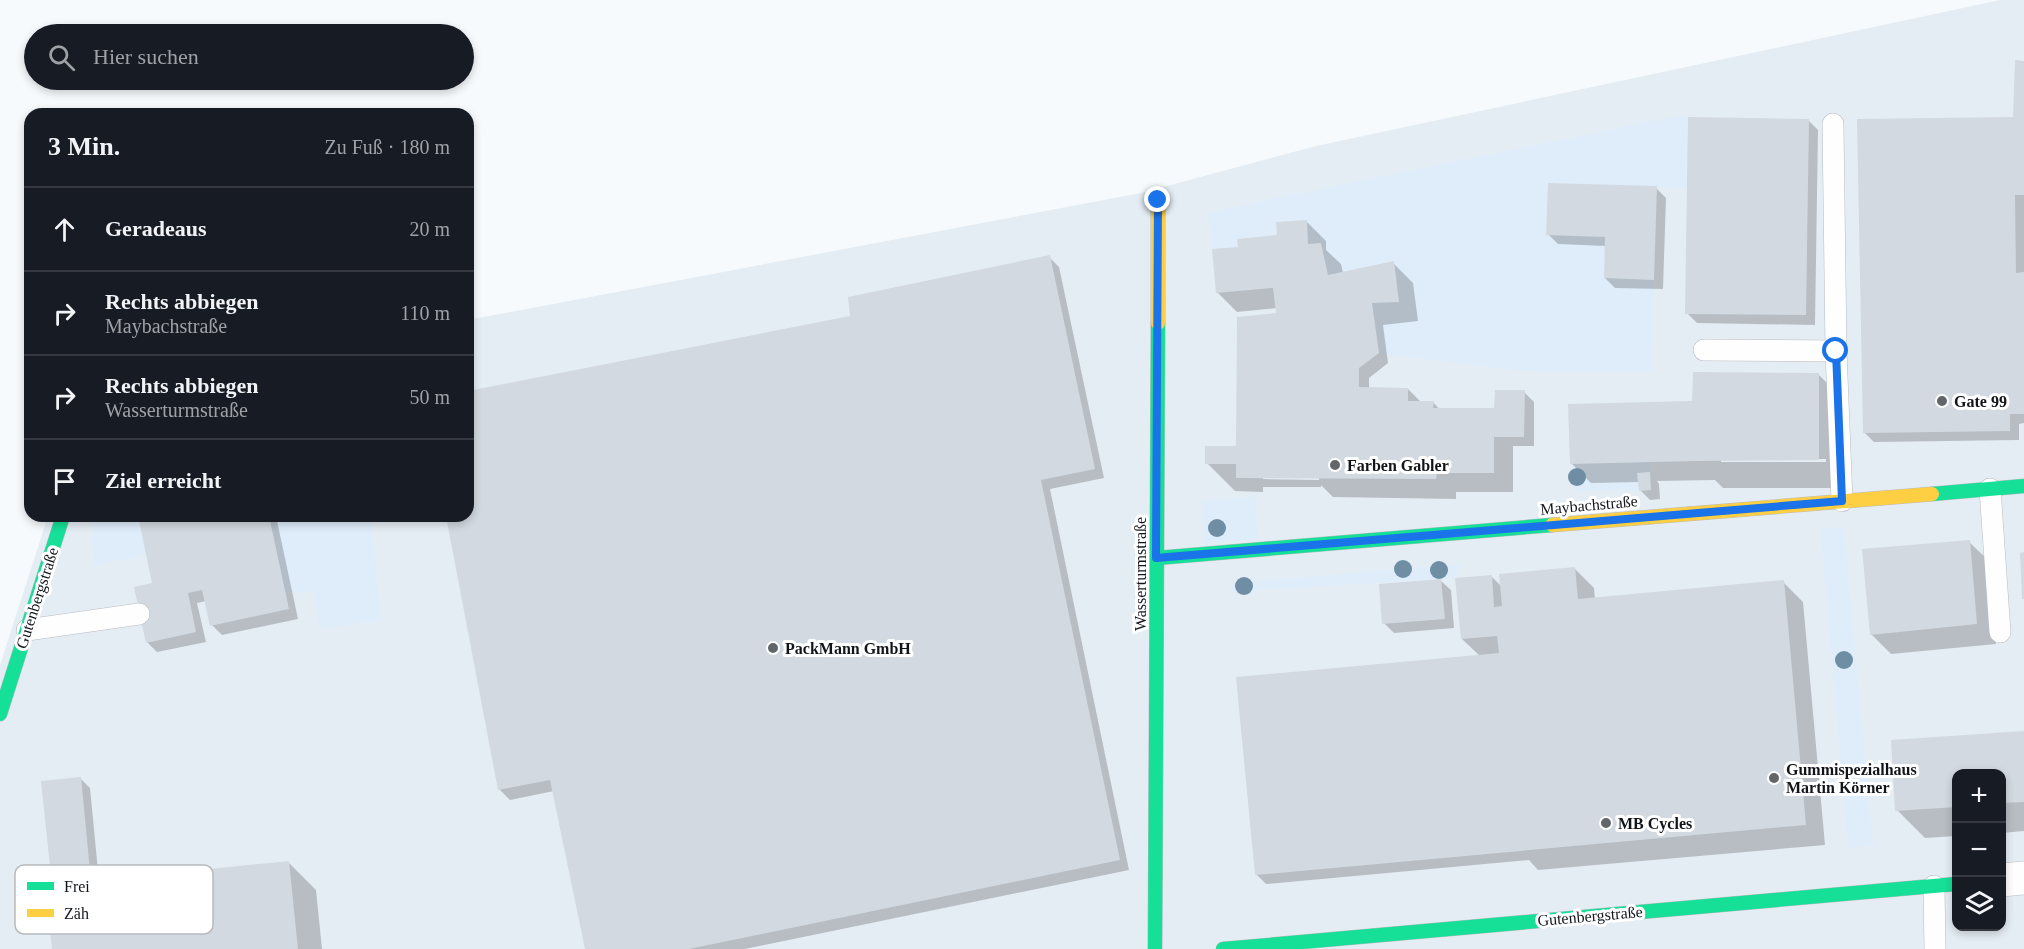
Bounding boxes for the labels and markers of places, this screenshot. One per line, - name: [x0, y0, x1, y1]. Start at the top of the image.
- place label: Gate 99: [1954, 393, 2007, 410]
- marker: Gate 99: [1935, 394, 1949, 408]
- place label: Farben Gabler: [1347, 457, 1449, 474]
- marker: Farben Gabler: [1328, 458, 1342, 472]
- place label: PackMann GmbH: [785, 640, 911, 657]
- marker: PackMann GmbH: [766, 641, 780, 655]
- place label: Gummispezialhaus Martin Körner: [1786, 761, 1917, 796]
- marker: Gummispezialhaus Martin Körner: [1767, 771, 1781, 785]
- place label: MB Cycles: [1618, 815, 1692, 833]
- marker: MB Cycles: [1599, 816, 1613, 830]

